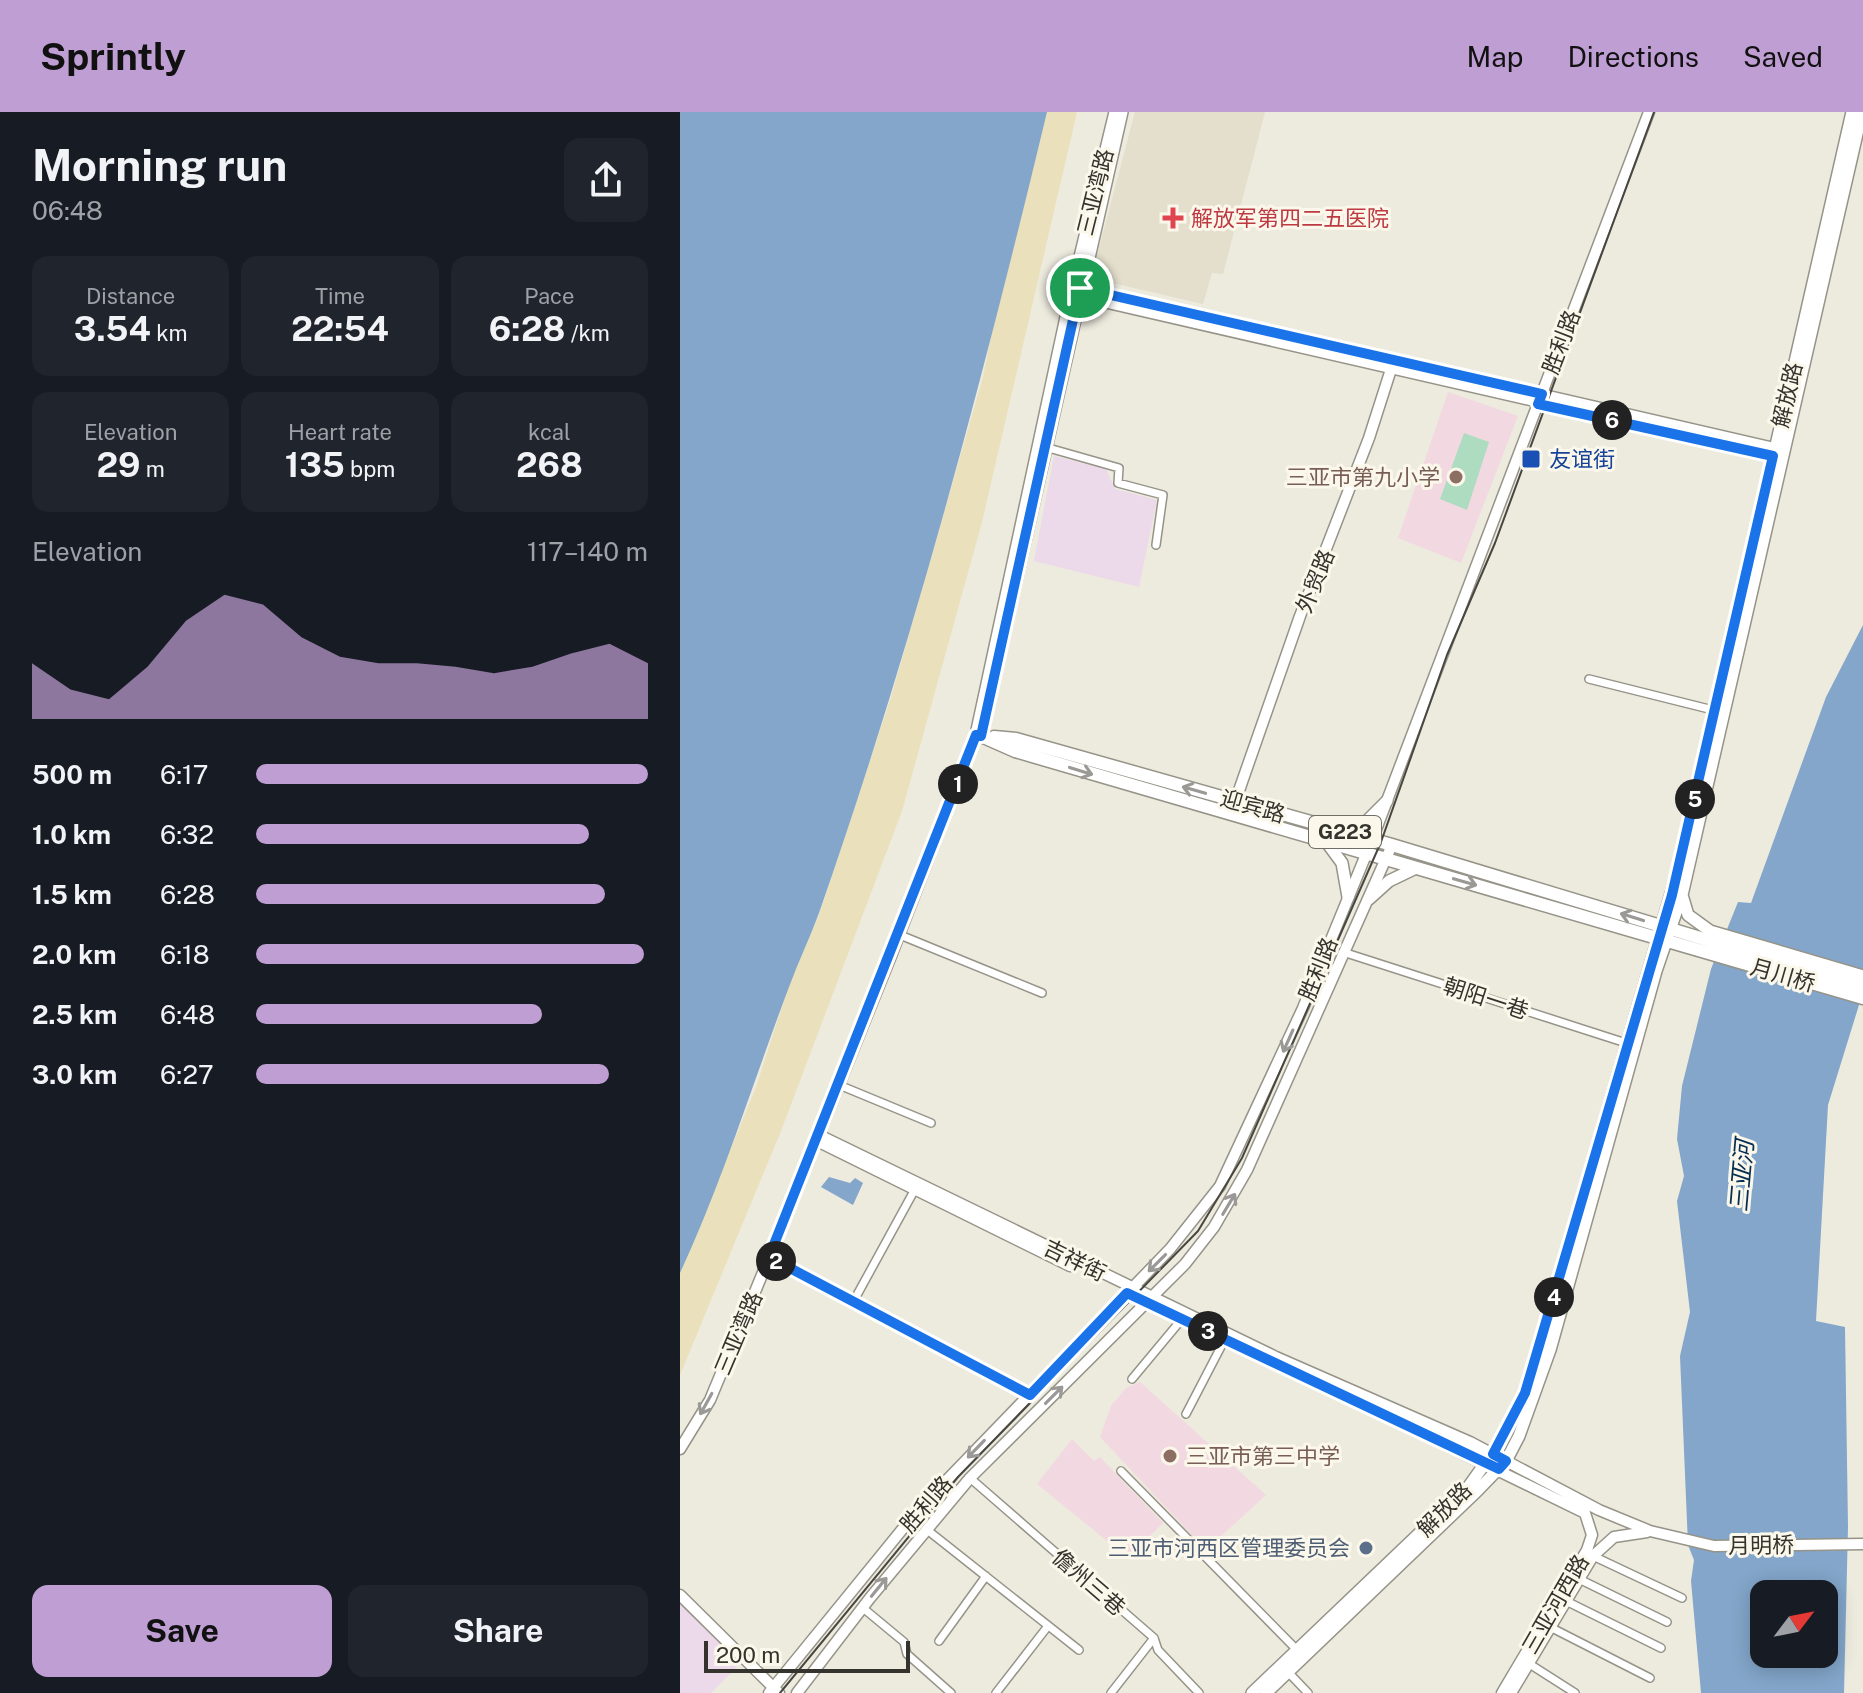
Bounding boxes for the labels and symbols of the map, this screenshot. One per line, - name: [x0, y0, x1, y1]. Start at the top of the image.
- street label: 三亚湾路: [1072, 146, 1118, 238]
- place label: 解放军第四二五医院: [1191, 205, 1389, 231]
- marker: 解放军第四二五医院: [1162, 207, 1184, 229]
- pin: [1046, 254, 1114, 322]
- street label: 胜利路: [1537, 307, 1585, 377]
- street label: 解放路: [1767, 360, 1807, 430]
- pin: 6: [1592, 400, 1632, 440]
- place label: 友谊街: [1549, 446, 1615, 472]
- marker: 友谊街: [1520, 448, 1542, 470]
- place label: 三亚市第九小学: [1286, 464, 1440, 490]
- marker: 三亚市第九小学: [1447, 468, 1465, 486]
- street label: 外贸路: [1291, 546, 1339, 616]
- pin: 1: [938, 764, 978, 804]
- one-way arrow: [1068, 764, 1094, 779]
- pin: 5: [1675, 779, 1715, 819]
- one-way arrow: [1182, 782, 1208, 797]
- street label: 迎宾路: [1218, 784, 1288, 828]
- road number: G223: [1309, 816, 1381, 848]
- one-way arrow: [1452, 876, 1478, 891]
- one-way arrow: [1620, 909, 1646, 924]
- street label: 胜利路: [1294, 934, 1342, 1004]
- street label: 月川桥: [1748, 953, 1818, 997]
- street label: 朝阳一巷: [1440, 972, 1532, 1024]
- one-way arrow: [1280, 1029, 1295, 1053]
- water label: 三亚河: [1724, 1135, 1758, 1213]
- one-way arrow: [1221, 1193, 1237, 1216]
- street label: 吉祥街: [1040, 1234, 1110, 1286]
- pin: 2: [756, 1241, 796, 1281]
- one-way arrow: [1148, 1253, 1167, 1272]
- pin: 4: [1534, 1277, 1574, 1317]
- street label: 三亚湾路: [709, 1287, 767, 1379]
- pin: 3: [1188, 1311, 1228, 1351]
- one-way arrow: [1044, 1386, 1063, 1405]
- one-way arrow: [698, 1392, 714, 1416]
- one-way arrow: [967, 1439, 986, 1458]
- place label: 三亚市第三中学: [1186, 1443, 1340, 1469]
- marker: 三亚市第三中学: [1161, 1447, 1179, 1465]
- street label: 胜利路: [895, 1471, 957, 1537]
- street label: 解放路: [1411, 1476, 1477, 1542]
- street label: 月明桥: [1728, 1531, 1794, 1559]
- place label: 三亚市河西区管理委员会: [1108, 1535, 1350, 1561]
- marker: 三亚市河西区管理委员会: [1357, 1539, 1375, 1557]
- street label: 儋州三巷: [1047, 1543, 1131, 1621]
- street label: 三亚河西路: [1516, 1550, 1594, 1658]
- one-way arrow: [870, 1577, 888, 1598]
- north arrow: [1750, 1580, 1838, 1668]
- scale bar: [704, 1637, 910, 1673]

